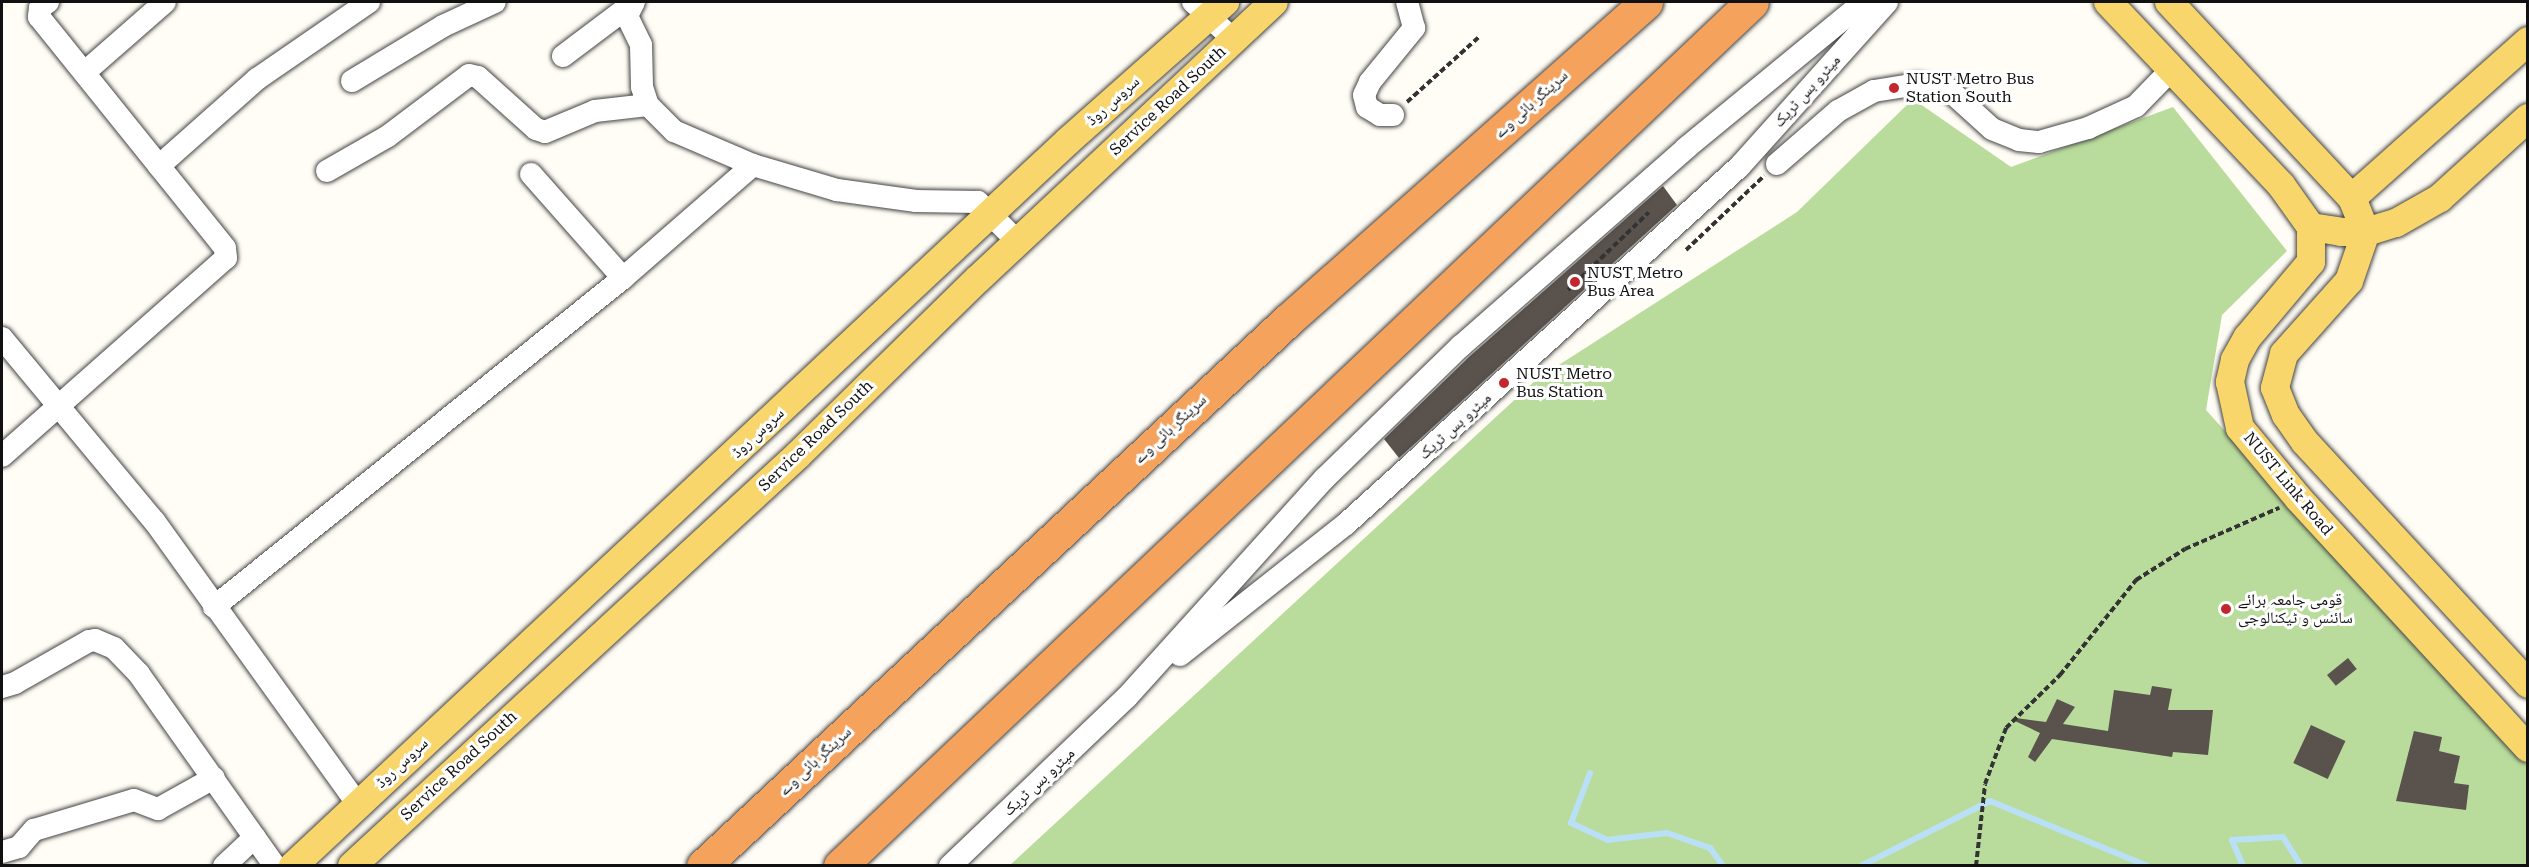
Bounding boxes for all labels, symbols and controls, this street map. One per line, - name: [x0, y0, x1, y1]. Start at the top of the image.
- street label: Service Road South: [1106, 42, 1230, 160]
- street label: میٹرو بس ٹریک: [1769, 51, 1845, 131]
- street label: سرینگر ہائی وے: [1490, 66, 1572, 142]
- place label: NUST Metro Bus Station South: [1906, 69, 2034, 107]
- street label: سروس روڈ: [1082, 72, 1144, 130]
- marker: NUST Metro Bus Station South: [1887, 81, 1901, 95]
- place label: NUST Metro Bus Area: [1587, 263, 1683, 301]
- marker: NUST Metro Bus Area: [1568, 275, 1582, 289]
- place label: NUST Metro Bus Station: [1516, 364, 1612, 402]
- street label: Service Road South: [755, 376, 877, 496]
- marker: NUST Metro Bus Station: [1497, 376, 1511, 390]
- street label: میٹرو بس ٹریک: [1415, 388, 1495, 464]
- street label: سرینگر ہائی وے: [1130, 390, 1210, 468]
- street label: سروس روڈ: [728, 404, 788, 462]
- street label: NUST Link Road: [2239, 429, 2337, 539]
- place label: قومی جامعہ برائے سائنس و ٹیکنالوجی: [2238, 590, 2353, 628]
- marker: قومی جامعہ برائے سائنس و ٹیکنالوجی: [2219, 602, 2233, 616]
- street label: Service Road South: [397, 707, 521, 825]
- street label: سرینگر ہائی وے: [775, 722, 855, 800]
- street label: سروس روڈ: [372, 734, 432, 792]
- street label: میٹرو بس ٹریک: [999, 744, 1079, 820]

